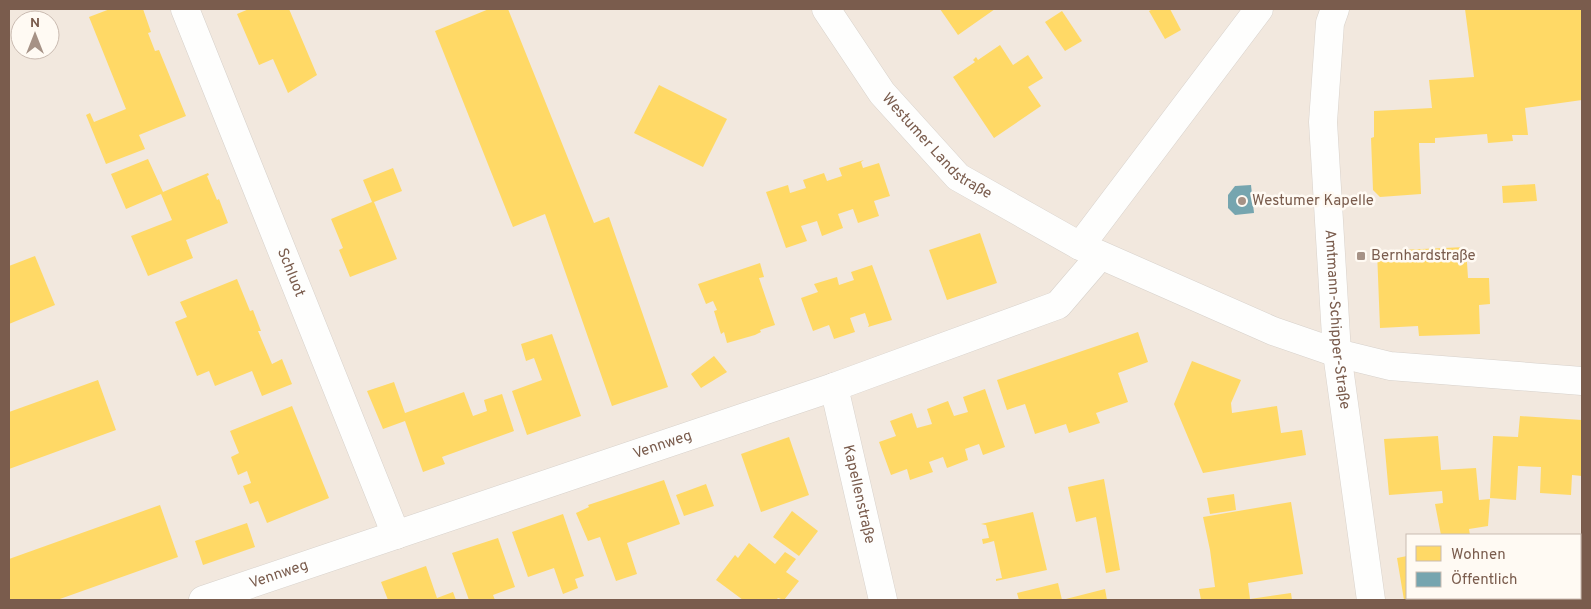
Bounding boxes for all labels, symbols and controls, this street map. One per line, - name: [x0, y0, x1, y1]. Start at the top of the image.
- north arrow: [10, 10, 60, 60]
- text: N: [30, 15, 40, 32]
- street label: Westumer Landstraße: [877, 89, 995, 204]
- place label: Westumer Kapelle: [1252, 192, 1374, 211]
- marker: Westumer Kapelle: [1236, 195, 1248, 207]
- street label: Amtmann-Schipper-Straße: [1320, 229, 1354, 410]
- street label: Schluot: [272, 245, 309, 300]
- place label: Bernhardstraße: [1371, 247, 1476, 266]
- marker: Bernhardstraße: [1355, 250, 1367, 262]
- street label: Vennweg: [631, 426, 694, 464]
- street label: Kapellenstraße: [838, 443, 879, 545]
- legend: [1406, 534, 1581, 599]
- text: Wohnen: [1451, 546, 1506, 565]
- street label: Vennweg: [247, 556, 311, 593]
- text: Öffentlich: [1451, 570, 1518, 590]

